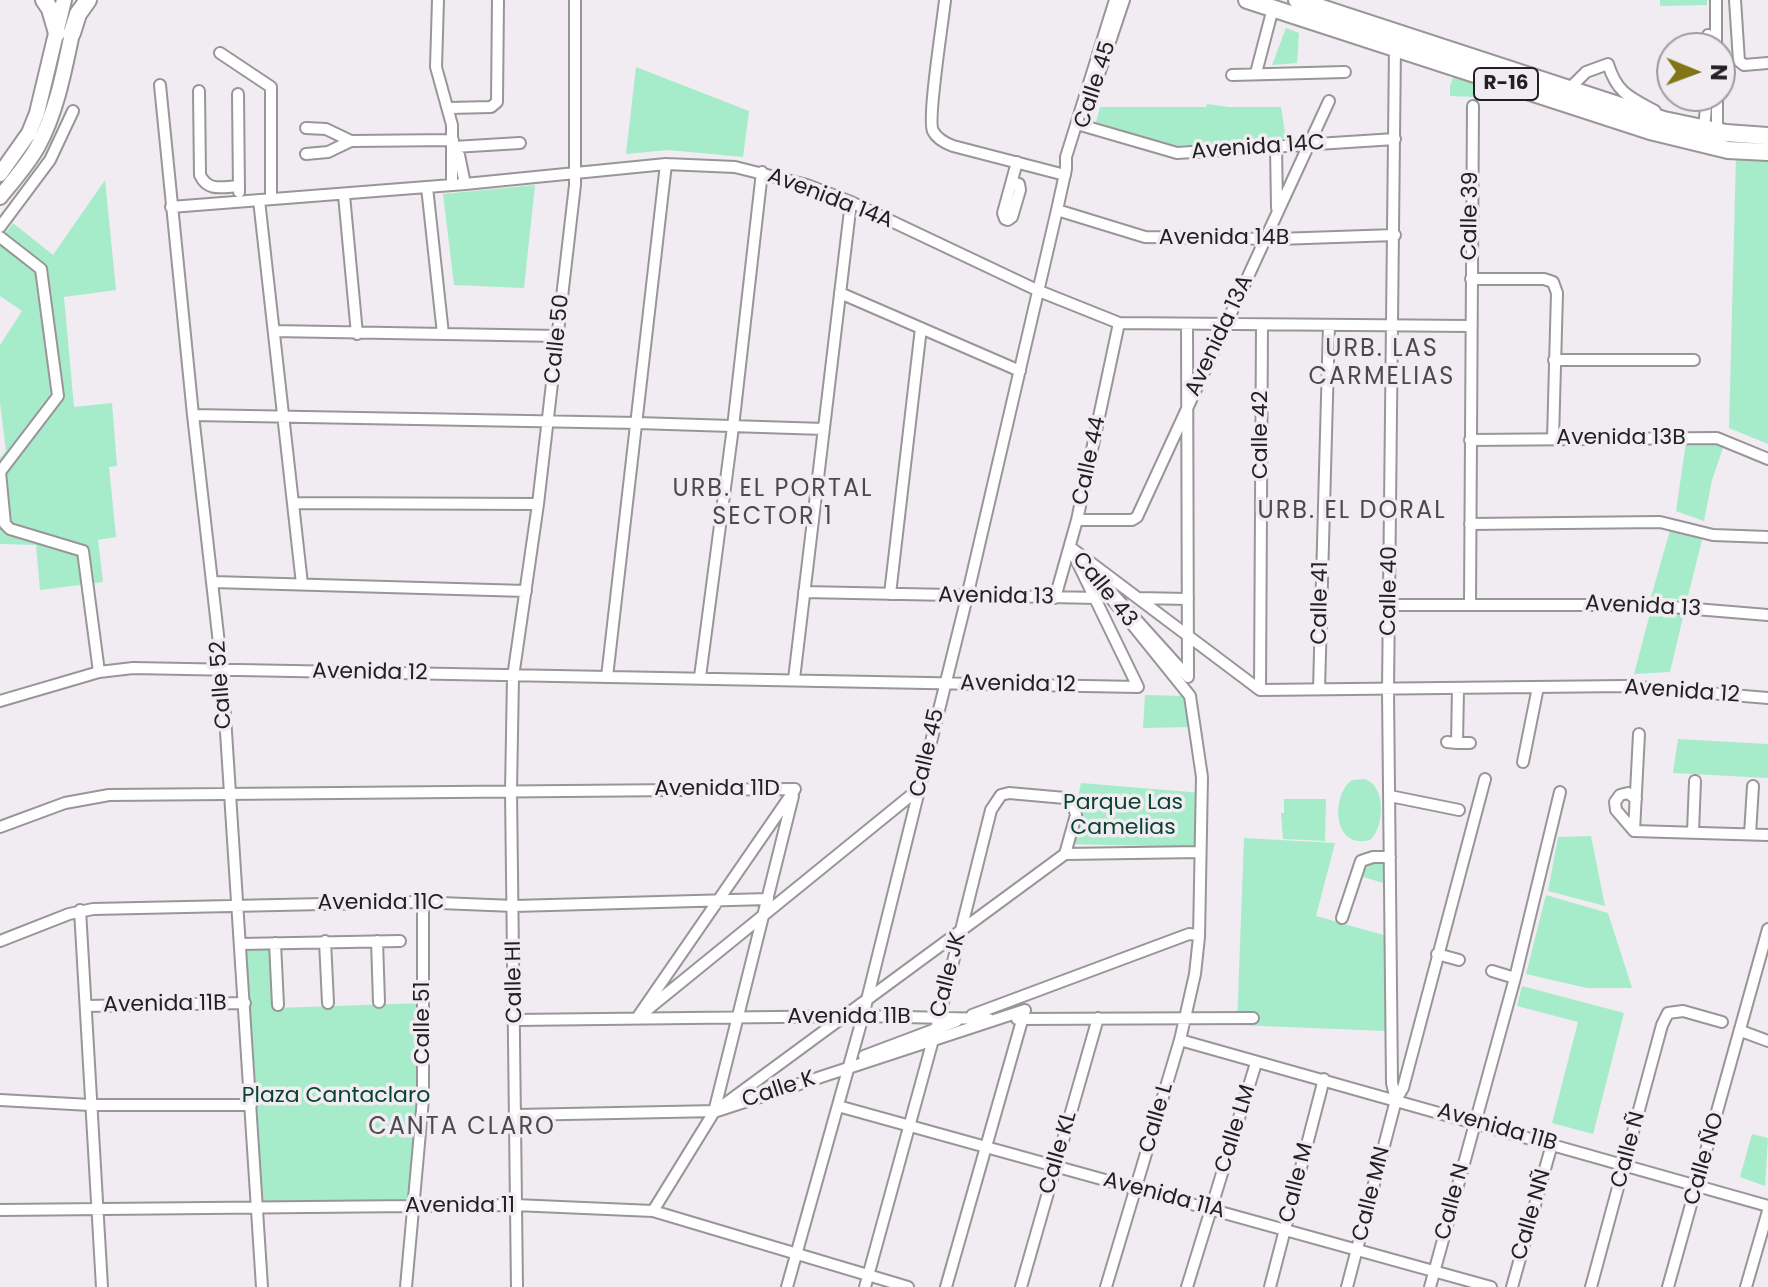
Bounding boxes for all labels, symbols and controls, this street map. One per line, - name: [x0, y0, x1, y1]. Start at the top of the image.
- north arrow: [1656, 32, 1736, 112]
- street label: Calle 45: [1070, 38, 1122, 132]
- text: N: [1703, 64, 1734, 81]
- road number: R-16: [1474, 68, 1538, 100]
- street label: Avenida 14C: [1190, 130, 1326, 166]
- street label: Avenida 14A: [764, 163, 896, 235]
- street label: Calle 39: [1457, 171, 1485, 261]
- street label: Avenida 14B: [1159, 225, 1289, 251]
- street label: Avenida 13A: [1180, 271, 1260, 401]
- street label: Calle 50: [540, 293, 576, 385]
- district label: URB. LAS CARMELIAS: [1309, 336, 1455, 392]
- street label: Calle 42: [1248, 391, 1274, 479]
- street label: Calle 44: [1068, 414, 1112, 508]
- street label: Avenida 13B: [1556, 425, 1686, 451]
- district label: URB. EL PORTAL SECTOR 1: [673, 476, 873, 532]
- district label: URB. EL DORAL: [1257, 498, 1447, 526]
- street label: Calle 40: [1376, 546, 1404, 636]
- street label: Calle 43: [1066, 547, 1142, 633]
- street label: Calle 41: [1307, 561, 1335, 645]
- street label: Avenida 13: [938, 583, 1054, 611]
- street label: Avenida 13: [1584, 591, 1702, 623]
- street label: Calle 52: [206, 640, 238, 730]
- street label: Avenida 12: [312, 659, 428, 687]
- street label: Avenida 12: [960, 671, 1076, 699]
- street label: Avenida 12: [1623, 675, 1741, 709]
- street label: Calle 45: [905, 706, 951, 800]
- street label: Avenida 11D: [654, 776, 780, 802]
- park label: Parque Las Camelias: [1063, 790, 1183, 842]
- street label: Avenida 11C: [318, 890, 444, 916]
- street label: Calle JK: [926, 930, 972, 1020]
- street label: Calle HI: [501, 940, 529, 1024]
- street label: Calle 51: [410, 981, 436, 1065]
- street label: Avenida 11B: [103, 991, 227, 1019]
- street label: Avenida 11B: [787, 1004, 911, 1030]
- street label: Calle K: [739, 1066, 819, 1114]
- street label: Calle L: [1134, 1080, 1180, 1156]
- street label: Calle LM: [1210, 1082, 1262, 1176]
- park label: Plaza Cantaclaro: [242, 1083, 430, 1109]
- street label: Avenida 11B: [1434, 1098, 1560, 1158]
- street label: Calle KL: [1035, 1109, 1083, 1197]
- street label: Calle Ñ: [1606, 1109, 1652, 1191]
- street label: Calle ÑO: [1679, 1110, 1731, 1208]
- district label: CANTA CLARO: [368, 1114, 556, 1142]
- street label: Calle M: [1274, 1140, 1320, 1226]
- street label: Calle MN: [1348, 1144, 1396, 1244]
- street label: Calle N: [1430, 1161, 1476, 1243]
- street label: Avenida 11A: [1100, 1167, 1228, 1225]
- street label: Calle NÑ: [1506, 1167, 1558, 1263]
- street label: Avenida 11: [405, 1193, 515, 1219]

